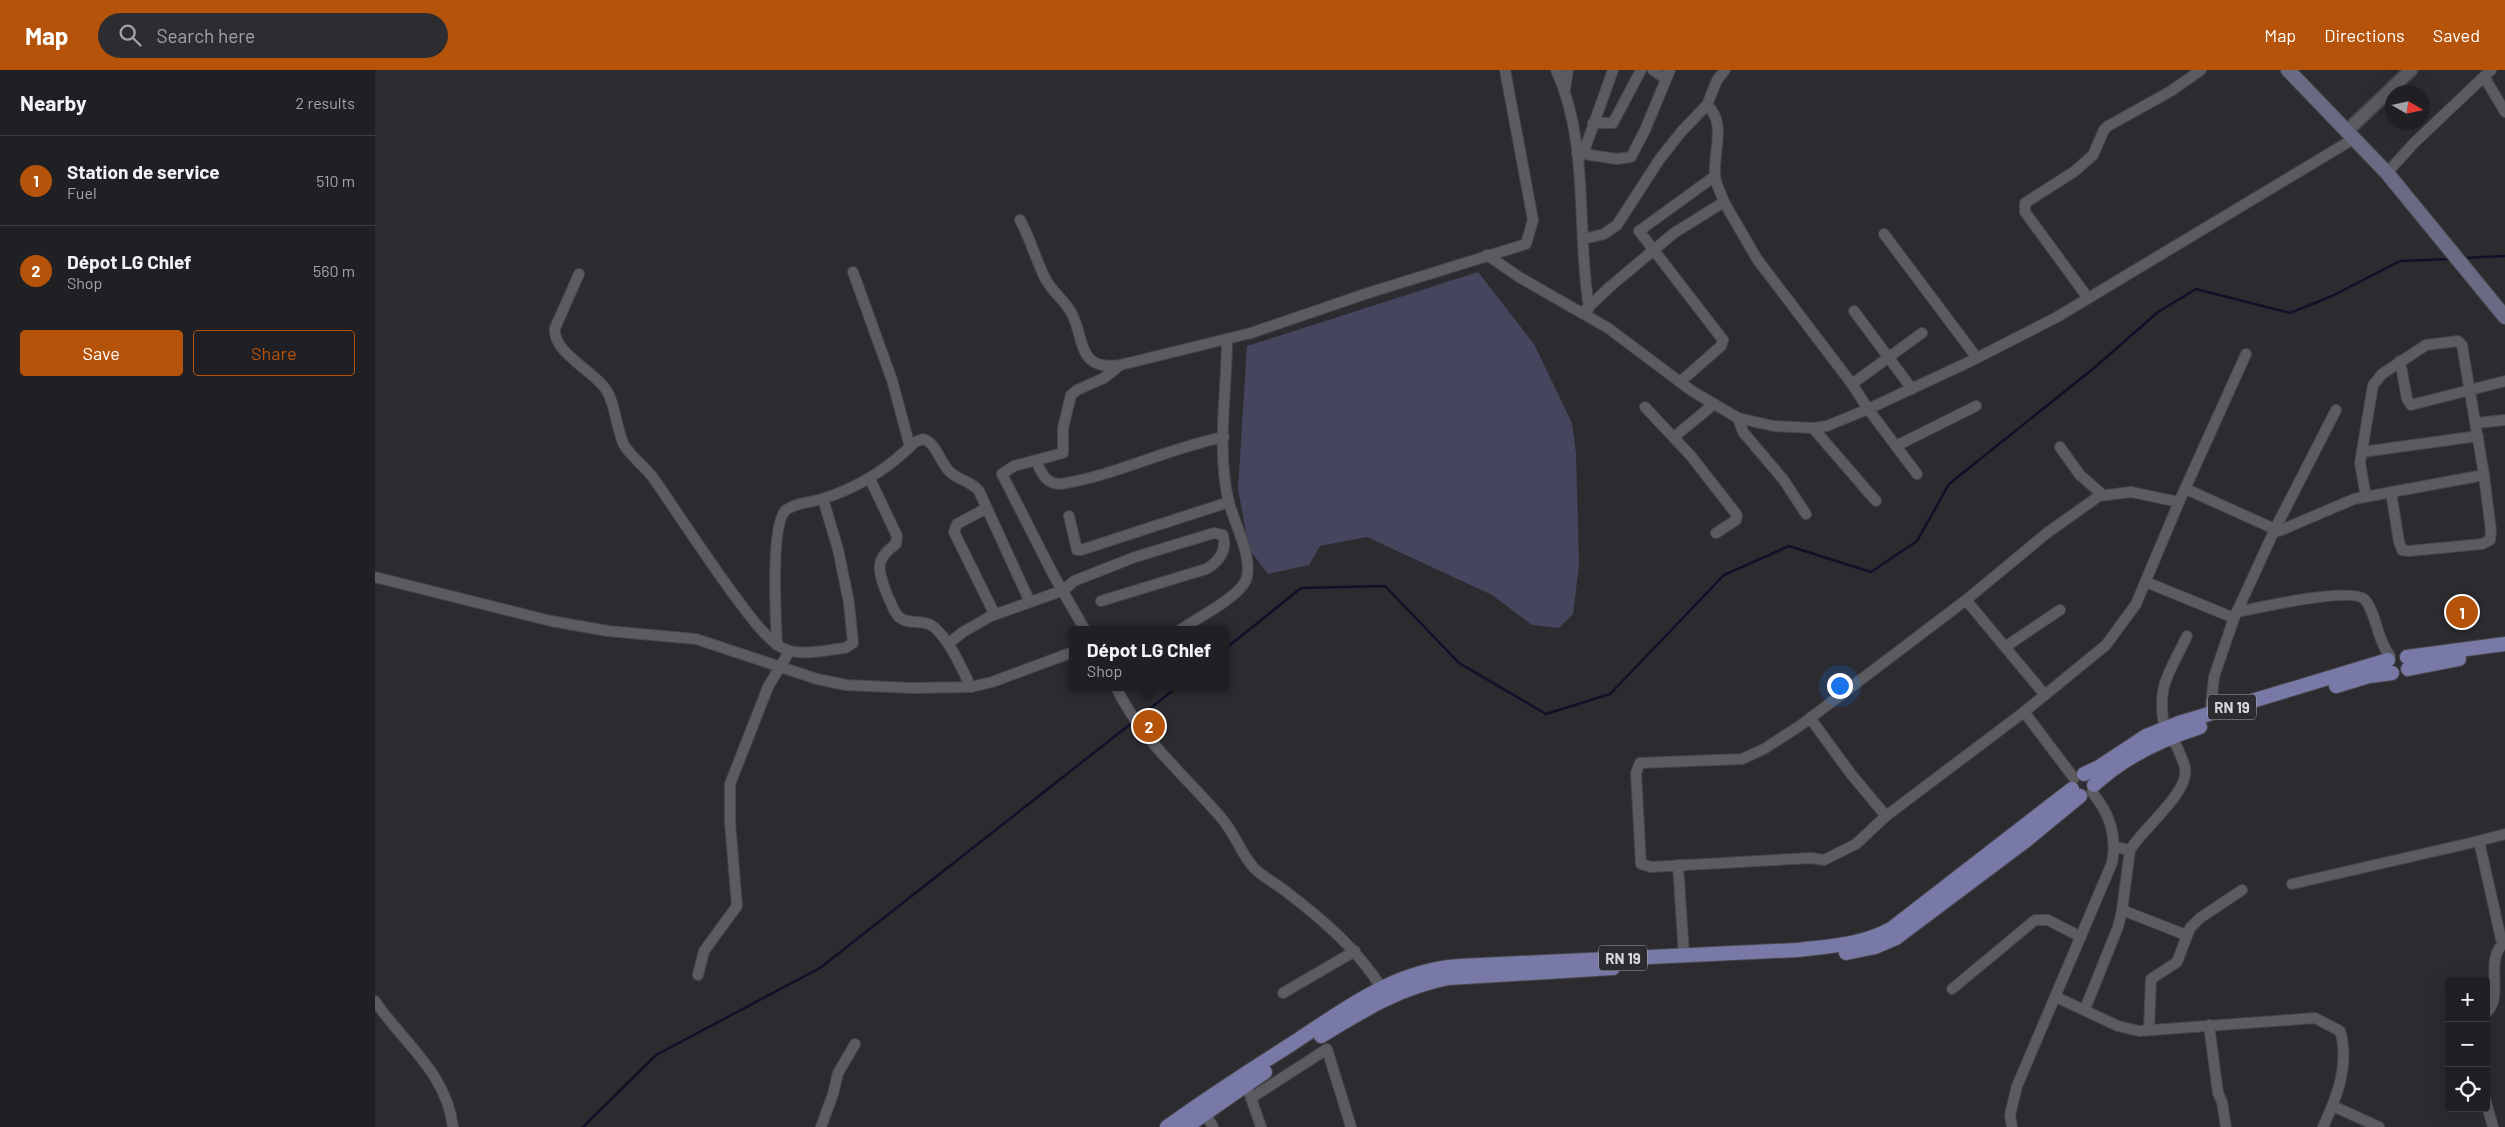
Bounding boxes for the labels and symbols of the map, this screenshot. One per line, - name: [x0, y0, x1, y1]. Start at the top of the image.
- north arrow: [2385, 85, 2430, 130]
- pin: 1: [2446, 593, 2478, 631]
- your location: [1827, 673, 1853, 699]
- road number: RN 19: [2208, 694, 2256, 720]
- pin: 2: [1133, 707, 1165, 745]
- road number: RN 19: [1599, 946, 1647, 970]

